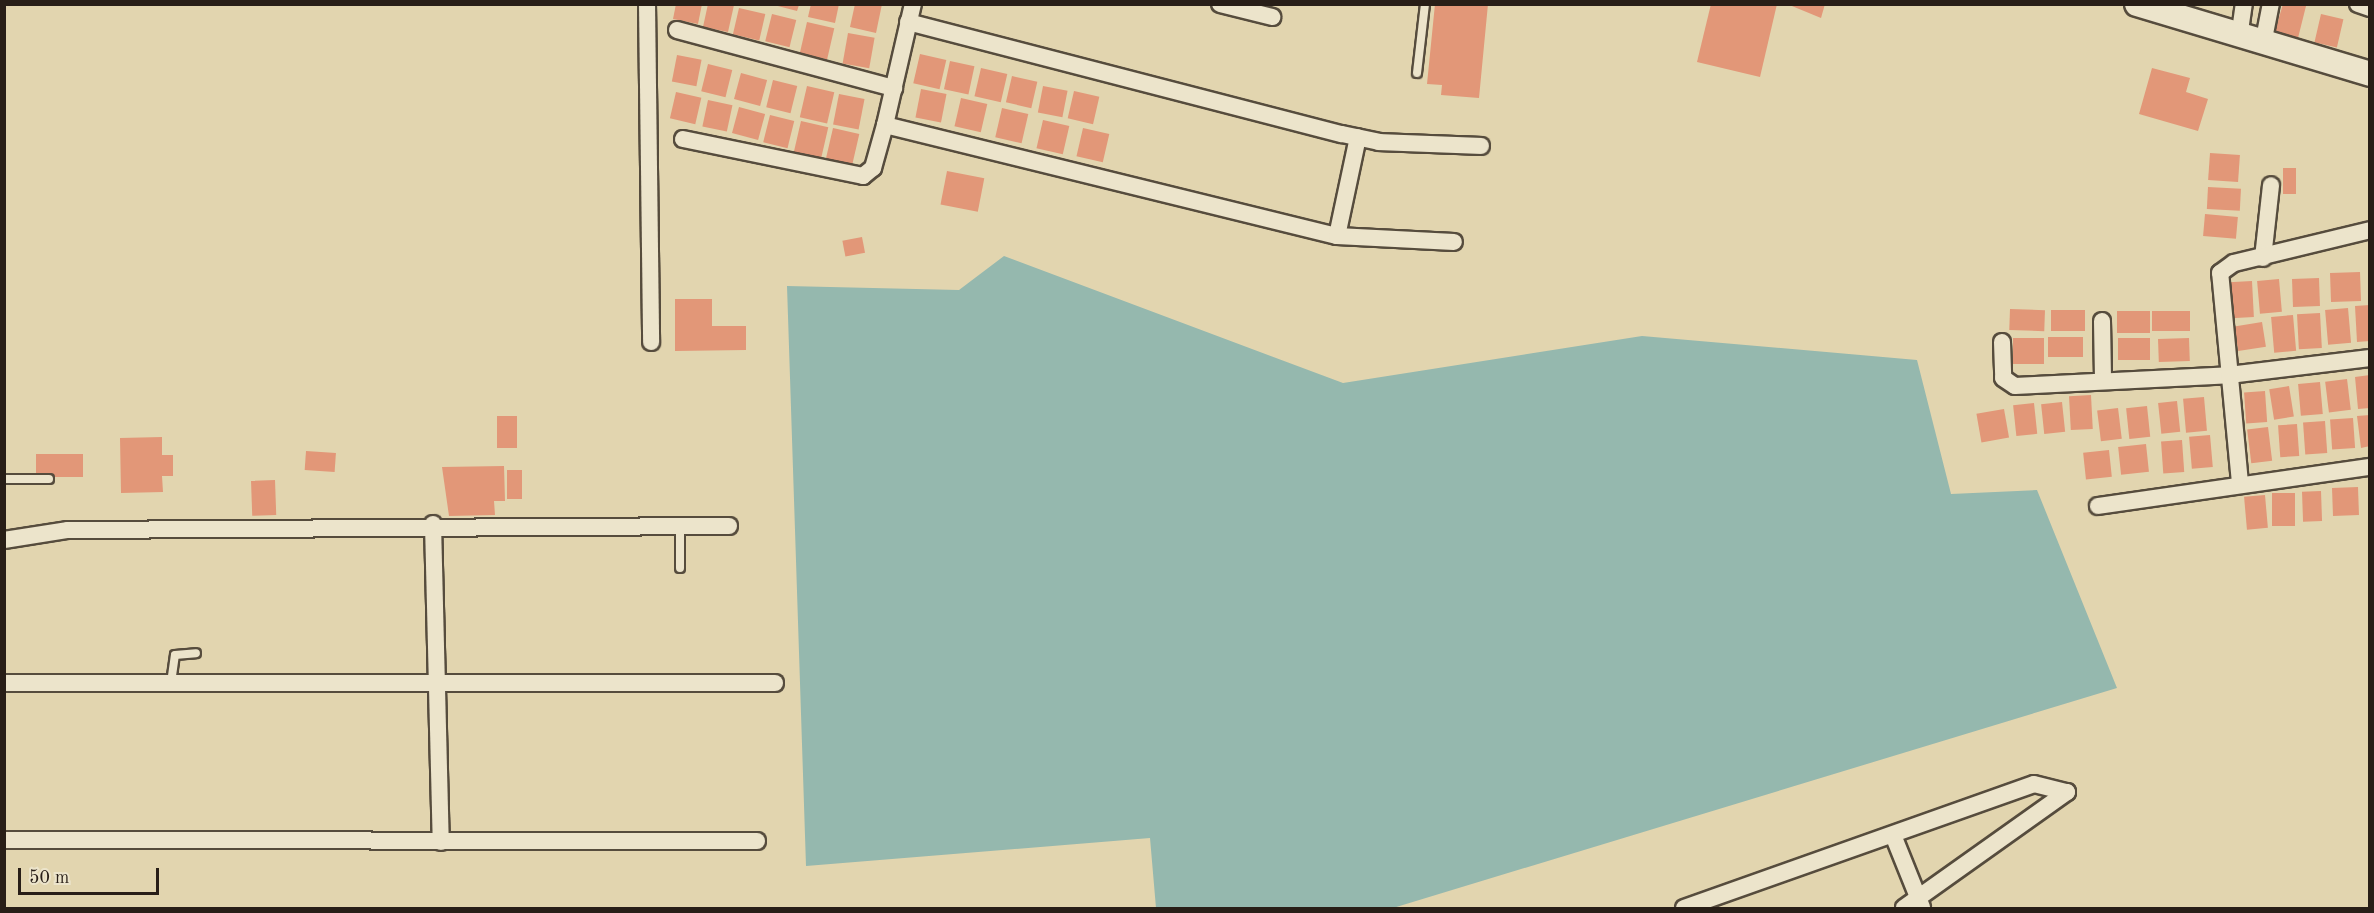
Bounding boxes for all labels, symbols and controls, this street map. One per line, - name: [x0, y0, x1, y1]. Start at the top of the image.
- scale bar: [21, 856, 162, 894]
- text: 50 m: [29, 869, 69, 887]

